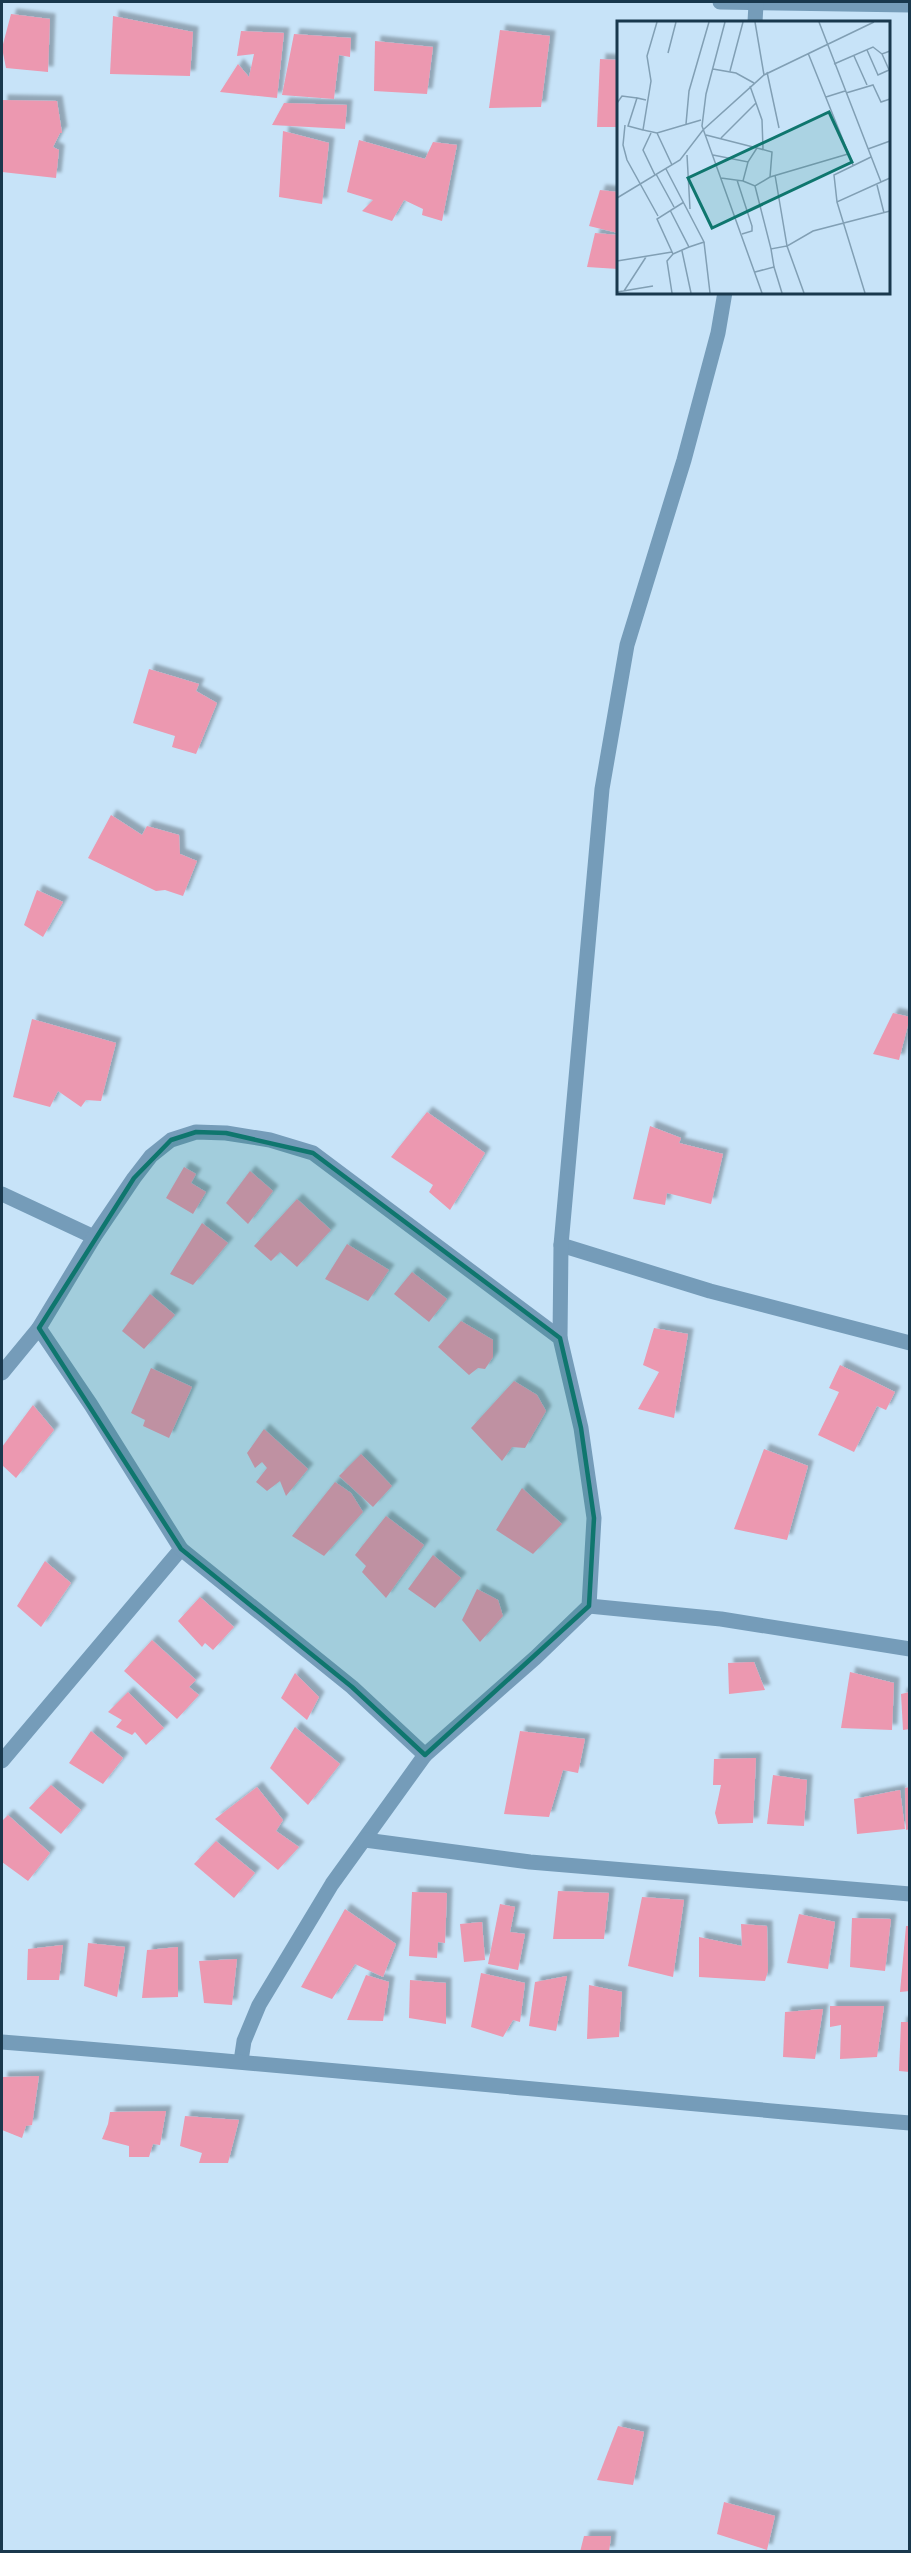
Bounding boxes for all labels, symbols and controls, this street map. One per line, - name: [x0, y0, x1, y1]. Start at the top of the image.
- inset map: [617, 21, 890, 294]

